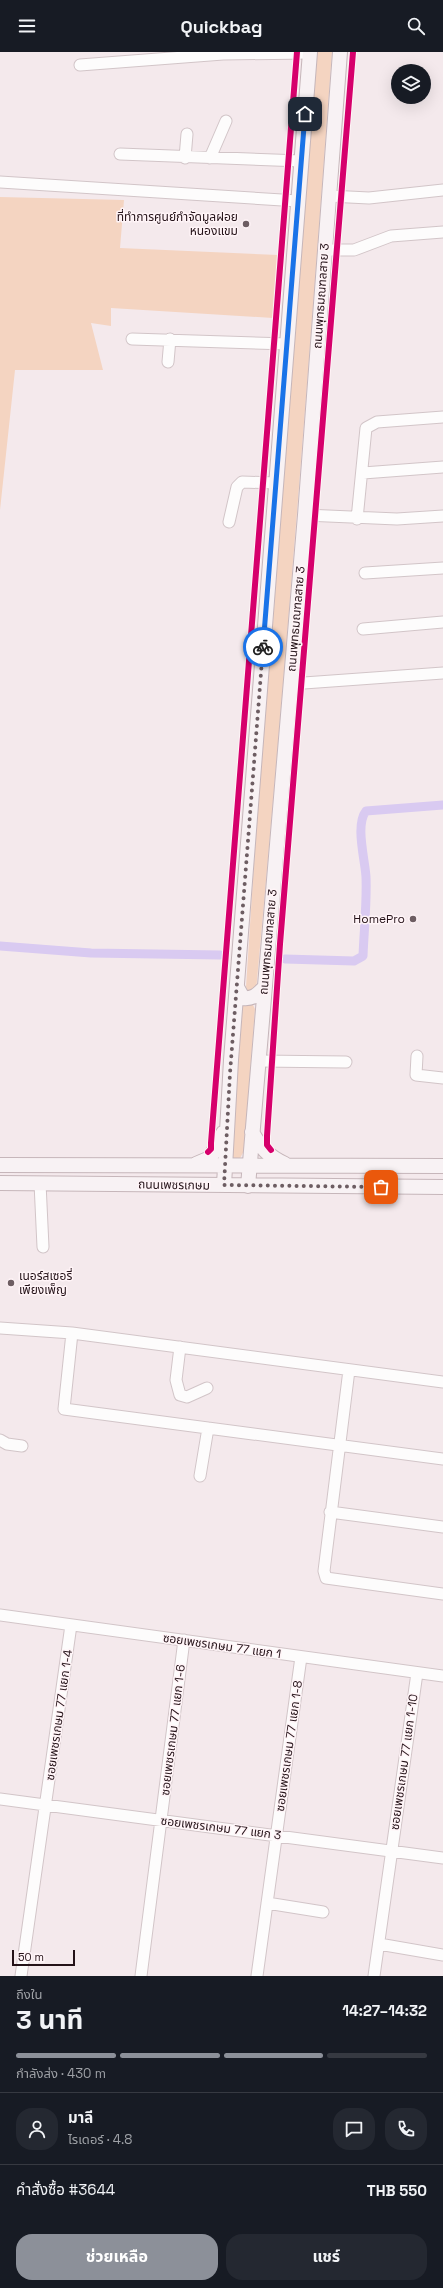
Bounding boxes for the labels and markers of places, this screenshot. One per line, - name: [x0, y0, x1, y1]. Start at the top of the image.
- pin: [288, 97, 322, 131]
- place label: ที่ทำการศูนย์กำจัดมูลฝอย หนองแขม: [117, 208, 238, 239]
- marker: ที่ทำการศูนย์กำจัดมูลฝอย หนองแขม: [241, 219, 251, 229]
- place label: HomePro: [353, 911, 405, 927]
- marker: HomePro: [408, 914, 418, 924]
- pin: [364, 1170, 398, 1204]
- place label: เนอร์สเซอรี่ เพียงเพ็ญ: [19, 1267, 72, 1298]
- marker: เนอร์สเซอรี่ เพียงเพ็ญ: [6, 1278, 16, 1288]

